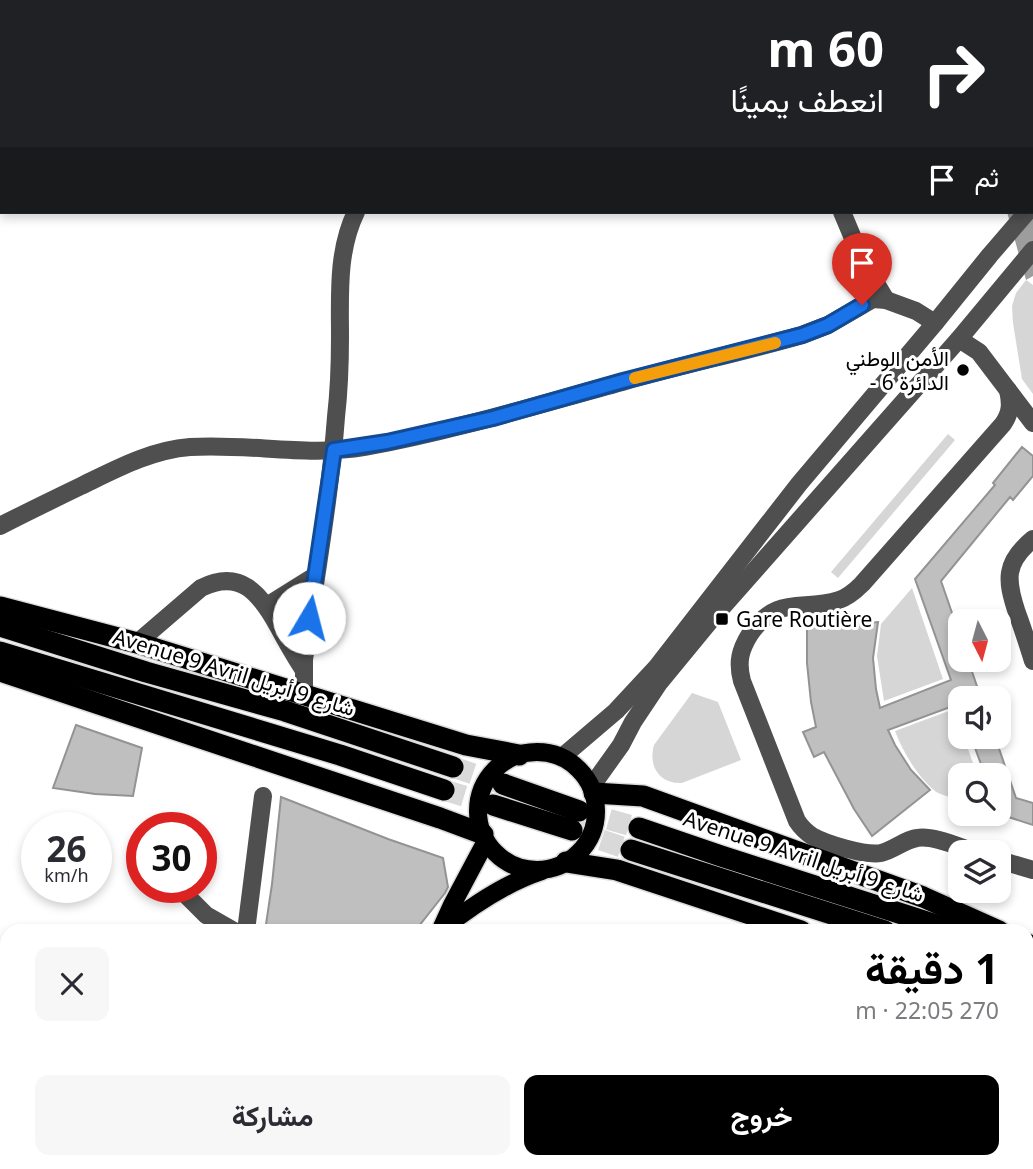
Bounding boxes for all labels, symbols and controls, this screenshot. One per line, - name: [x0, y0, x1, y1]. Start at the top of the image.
- text: 60 m: [767, 15, 884, 81]
- icon: right: [908, 28, 999, 119]
- text: انعطف يمينًا: [730, 78, 884, 121]
- text: ثم: [975, 159, 999, 195]
- icon: arrive: [923, 161, 961, 199]
- pin: [832, 233, 892, 305]
- icon: arrive: [843, 244, 881, 282]
- place label: الأمن الوطني - الدائرة 6: [846, 344, 949, 396]
- marker: الأمن الوطني - الدائرة 6: [955, 362, 971, 378]
- position arrow: [272, 581, 346, 655]
- place label: Gare Routière: [736, 605, 872, 633]
- north arrow: [948, 609, 1012, 672]
- map controls: [948, 609, 1011, 903]
- marker: Gare Routière: [714, 611, 730, 627]
- street label: Avenue 9 Avril شارع 9 أبريل: [109, 622, 358, 723]
- button: sound: [948, 686, 1011, 749]
- button: search: [948, 763, 1011, 826]
- street label: Avenue 9 Avril شارع 9 أبريل: [680, 804, 928, 909]
- speed limit sign: 30: [126, 812, 217, 903]
- text: 26: [46, 825, 87, 872]
- button: layers: [948, 840, 1011, 903]
- text: km/h: [44, 863, 89, 887]
- text: 1 دقيقة: [865, 939, 999, 996]
- button: close: [35, 947, 109, 1021]
- text: 270 m · 22:05: [855, 994, 999, 1026]
- button: مشاركة: [35, 1075, 510, 1155]
- button: خروج: [524, 1075, 999, 1155]

